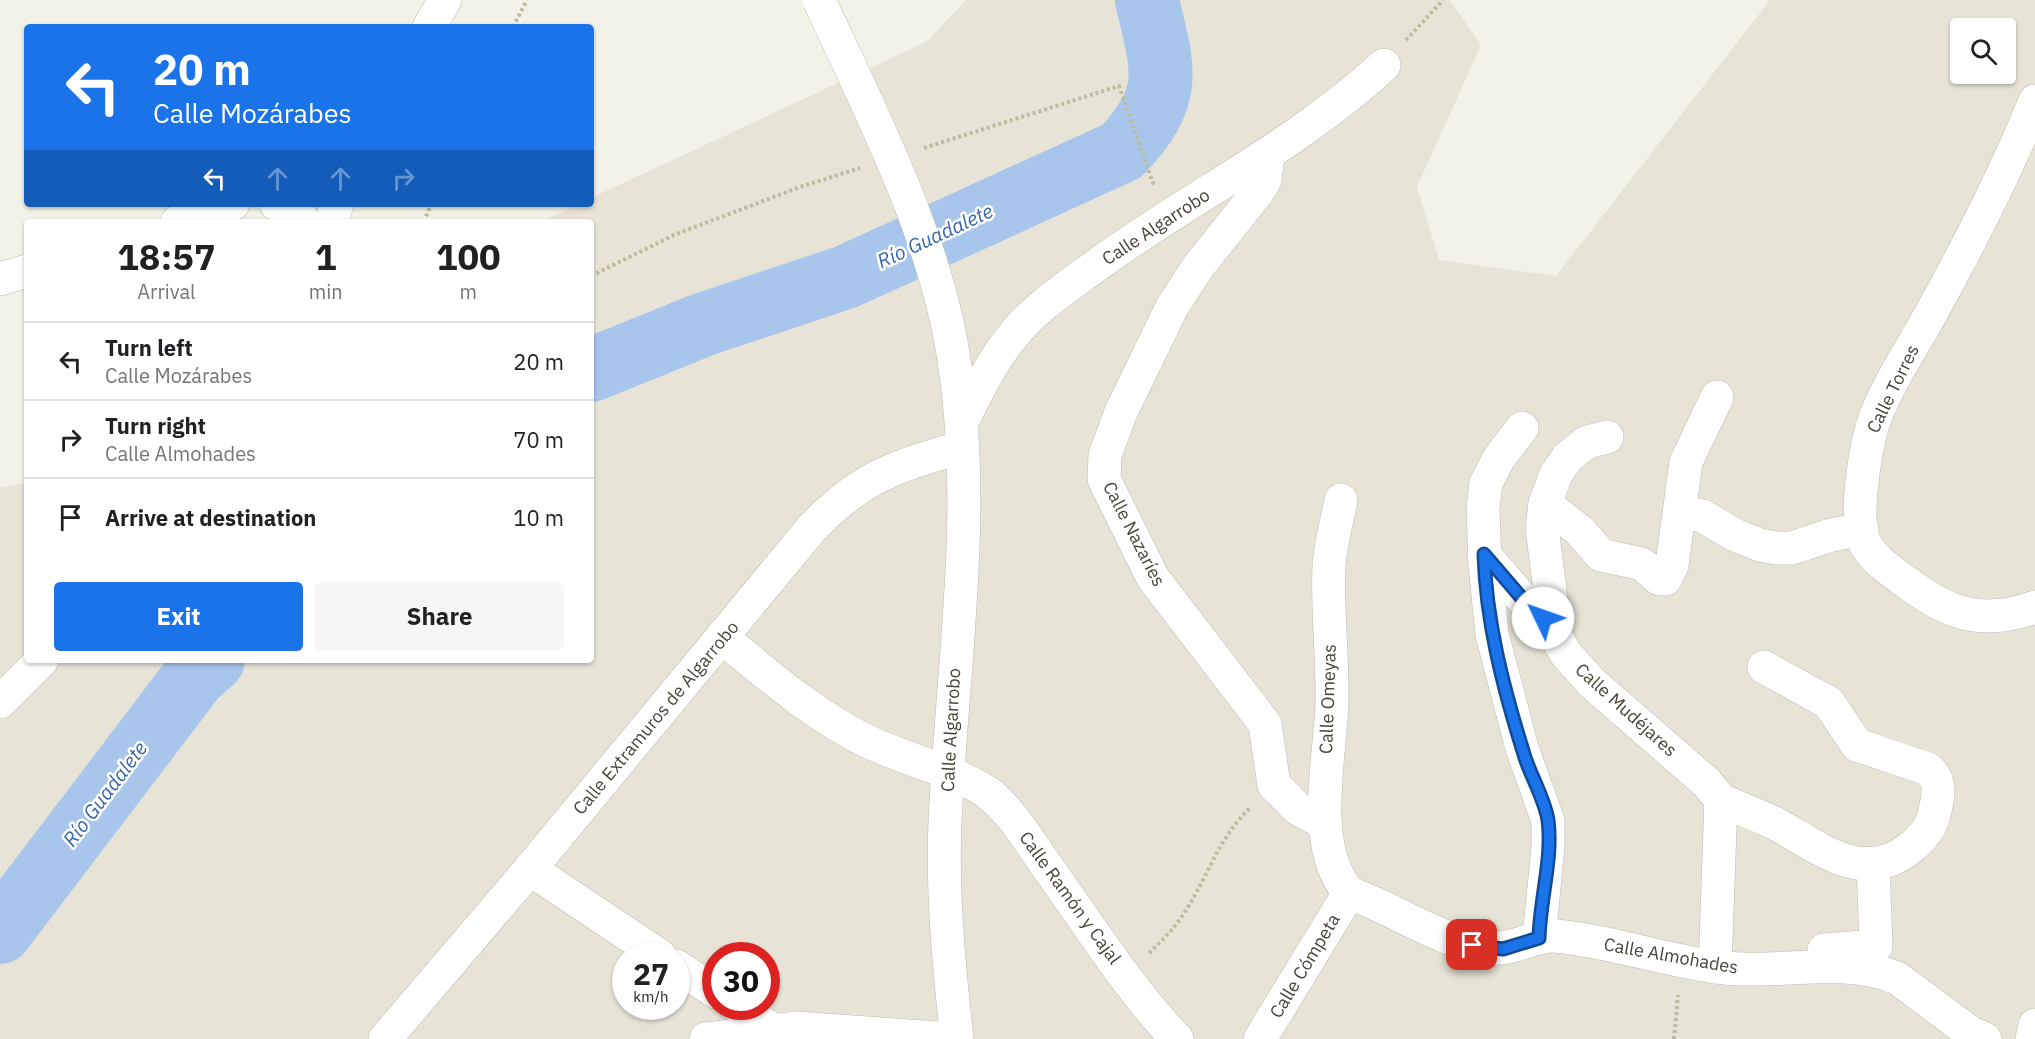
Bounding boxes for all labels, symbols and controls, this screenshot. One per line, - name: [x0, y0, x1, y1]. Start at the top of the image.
- map controls: [1950, 18, 2016, 84]
- button: search: [1950, 18, 2016, 84]
- text: 20 m: [153, 42, 251, 97]
- icon: left: [54, 48, 132, 126]
- text: Calle Mozárabes: [153, 95, 352, 130]
- icon: left: [198, 162, 231, 195]
- icon: ahead: [261, 162, 294, 195]
- icon: ahead: [324, 162, 357, 195]
- icon: right: [387, 162, 420, 195]
- street label: Calle Algarrobo: [1098, 183, 1214, 270]
- water label: Río Guadalete: [872, 197, 997, 274]
- text: 18:57: [117, 233, 216, 280]
- text: 1: [315, 233, 337, 280]
- text: 100: [436, 233, 501, 280]
- text: Arrival: [137, 278, 196, 305]
- text: min: [309, 278, 343, 305]
- text: m: [460, 278, 477, 305]
- text: Turn left: [105, 333, 193, 362]
- street label: Calle Torres: [1861, 341, 1924, 437]
- icon: left: [54, 345, 87, 378]
- text: 20 m: [513, 347, 564, 376]
- text: Calle Mozárabes: [105, 362, 252, 389]
- text: Turn right: [105, 411, 206, 440]
- icon: right: [54, 423, 87, 456]
- text: 70 m: [513, 425, 564, 454]
- text: Calle Almohades: [105, 440, 256, 467]
- street label: Calle Nazaríes: [1098, 477, 1171, 590]
- icon: arrive: [54, 501, 87, 534]
- text: Arrive at destination: [105, 503, 316, 532]
- text: 10 m: [513, 503, 564, 532]
- button: Exit: [54, 582, 303, 651]
- button: Share: [315, 582, 564, 651]
- position arrow: [1511, 586, 1575, 650]
- street label: Calle Extramuros de Algarrobo: [568, 616, 744, 819]
- street label: Calle Omeyas: [1314, 644, 1341, 754]
- street label: Calle Mudéjares: [1571, 658, 1682, 761]
- street label: Calle Algarrobo: [936, 668, 965, 792]
- water label: Río Guadalete: [56, 736, 153, 852]
- street label: Calle Ramón y Cajal: [1014, 827, 1126, 969]
- street label: Calle Cómpeta: [1264, 909, 1345, 1022]
- pin: [1446, 919, 1497, 970]
- icon: arrive: [1455, 928, 1488, 961]
- street label: Calle Almohades: [1602, 932, 1740, 979]
- speed limit sign: 30: [702, 942, 780, 1020]
- text: 27: [633, 954, 669, 993]
- text: km/h: [633, 987, 669, 1006]

